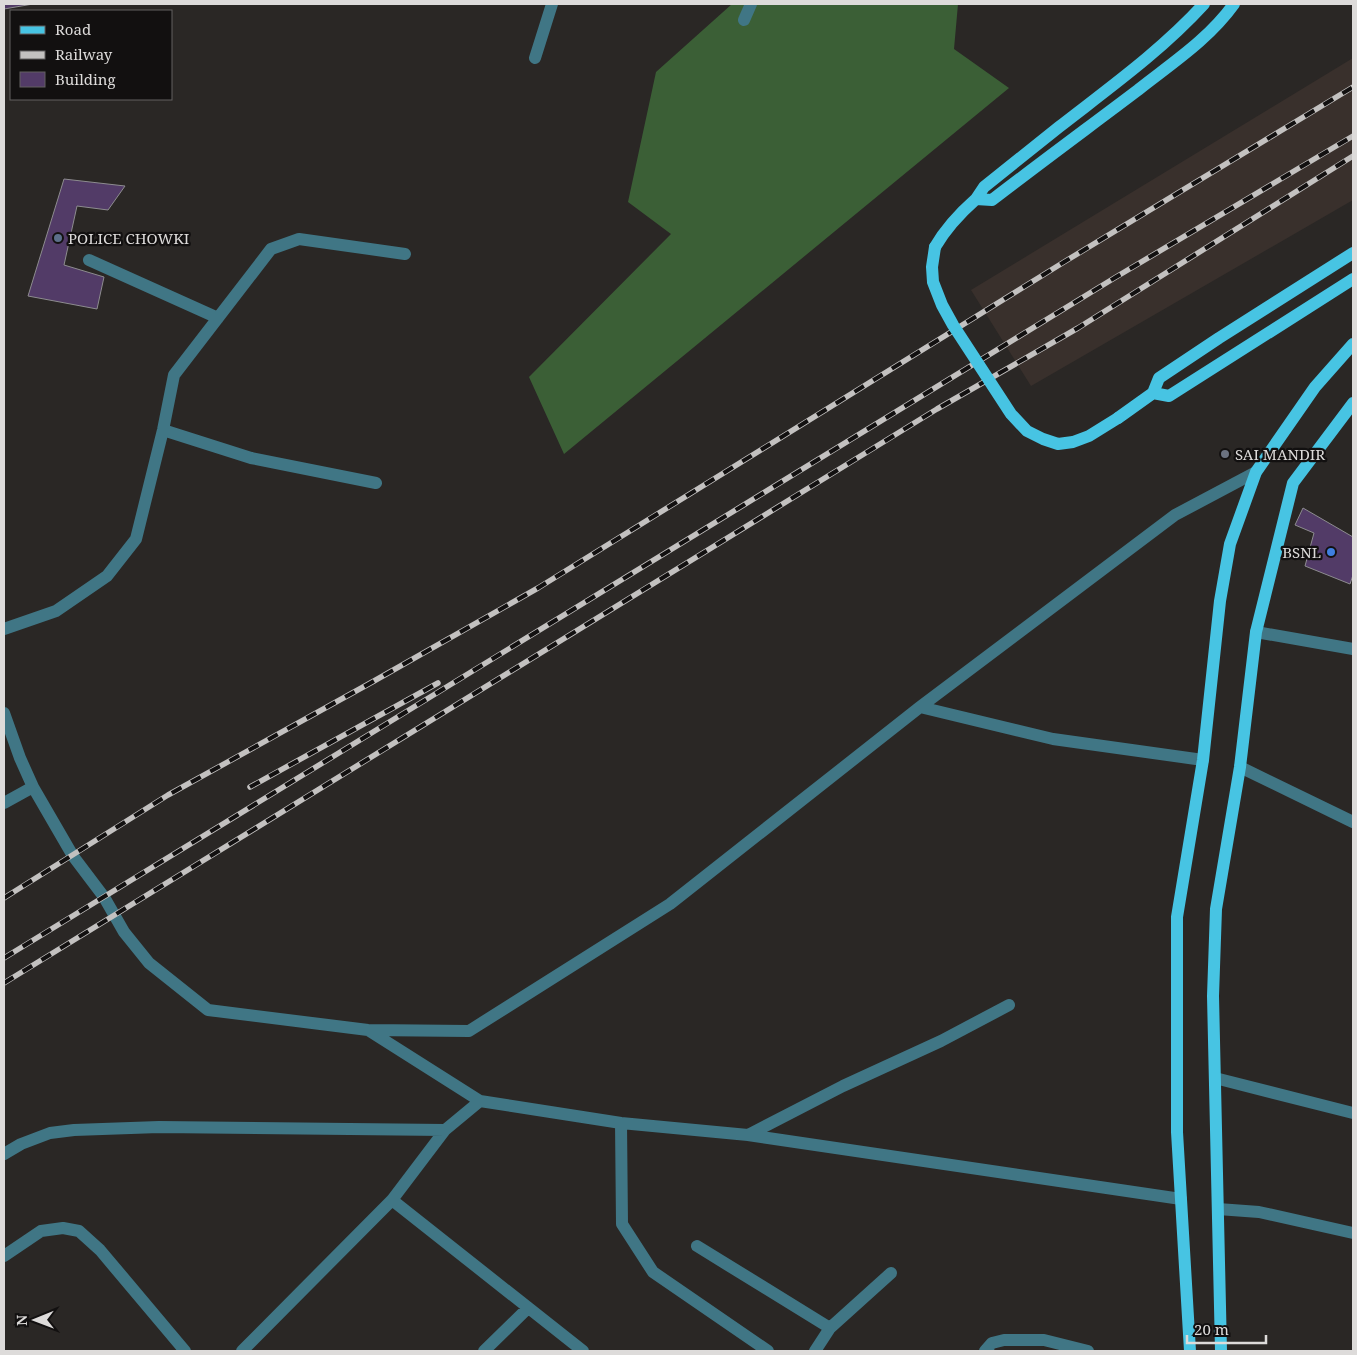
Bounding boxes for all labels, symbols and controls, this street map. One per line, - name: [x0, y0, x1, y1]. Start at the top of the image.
- legend: [10, 10, 172, 100]
- text: Road: [55, 19, 91, 39]
- text: Railway: [55, 44, 113, 64]
- text: Building: [55, 69, 116, 89]
- place label: POLICE CHOWKI: [68, 228, 189, 248]
- marker: POLICE CHOWKI: [52, 232, 64, 244]
- place label: SAI MANDIR: [1235, 444, 1325, 464]
- marker: SAI MANDIR: [1219, 448, 1231, 460]
- place label: BSNL: [1282, 542, 1321, 562]
- marker: BSNL: [1325, 546, 1337, 558]
- north arrow: [10, 1295, 60, 1345]
- scale bar: [1187, 1312, 1266, 1344]
- text: N: [12, 1315, 31, 1326]
- text: 20 m: [1194, 1319, 1229, 1339]

